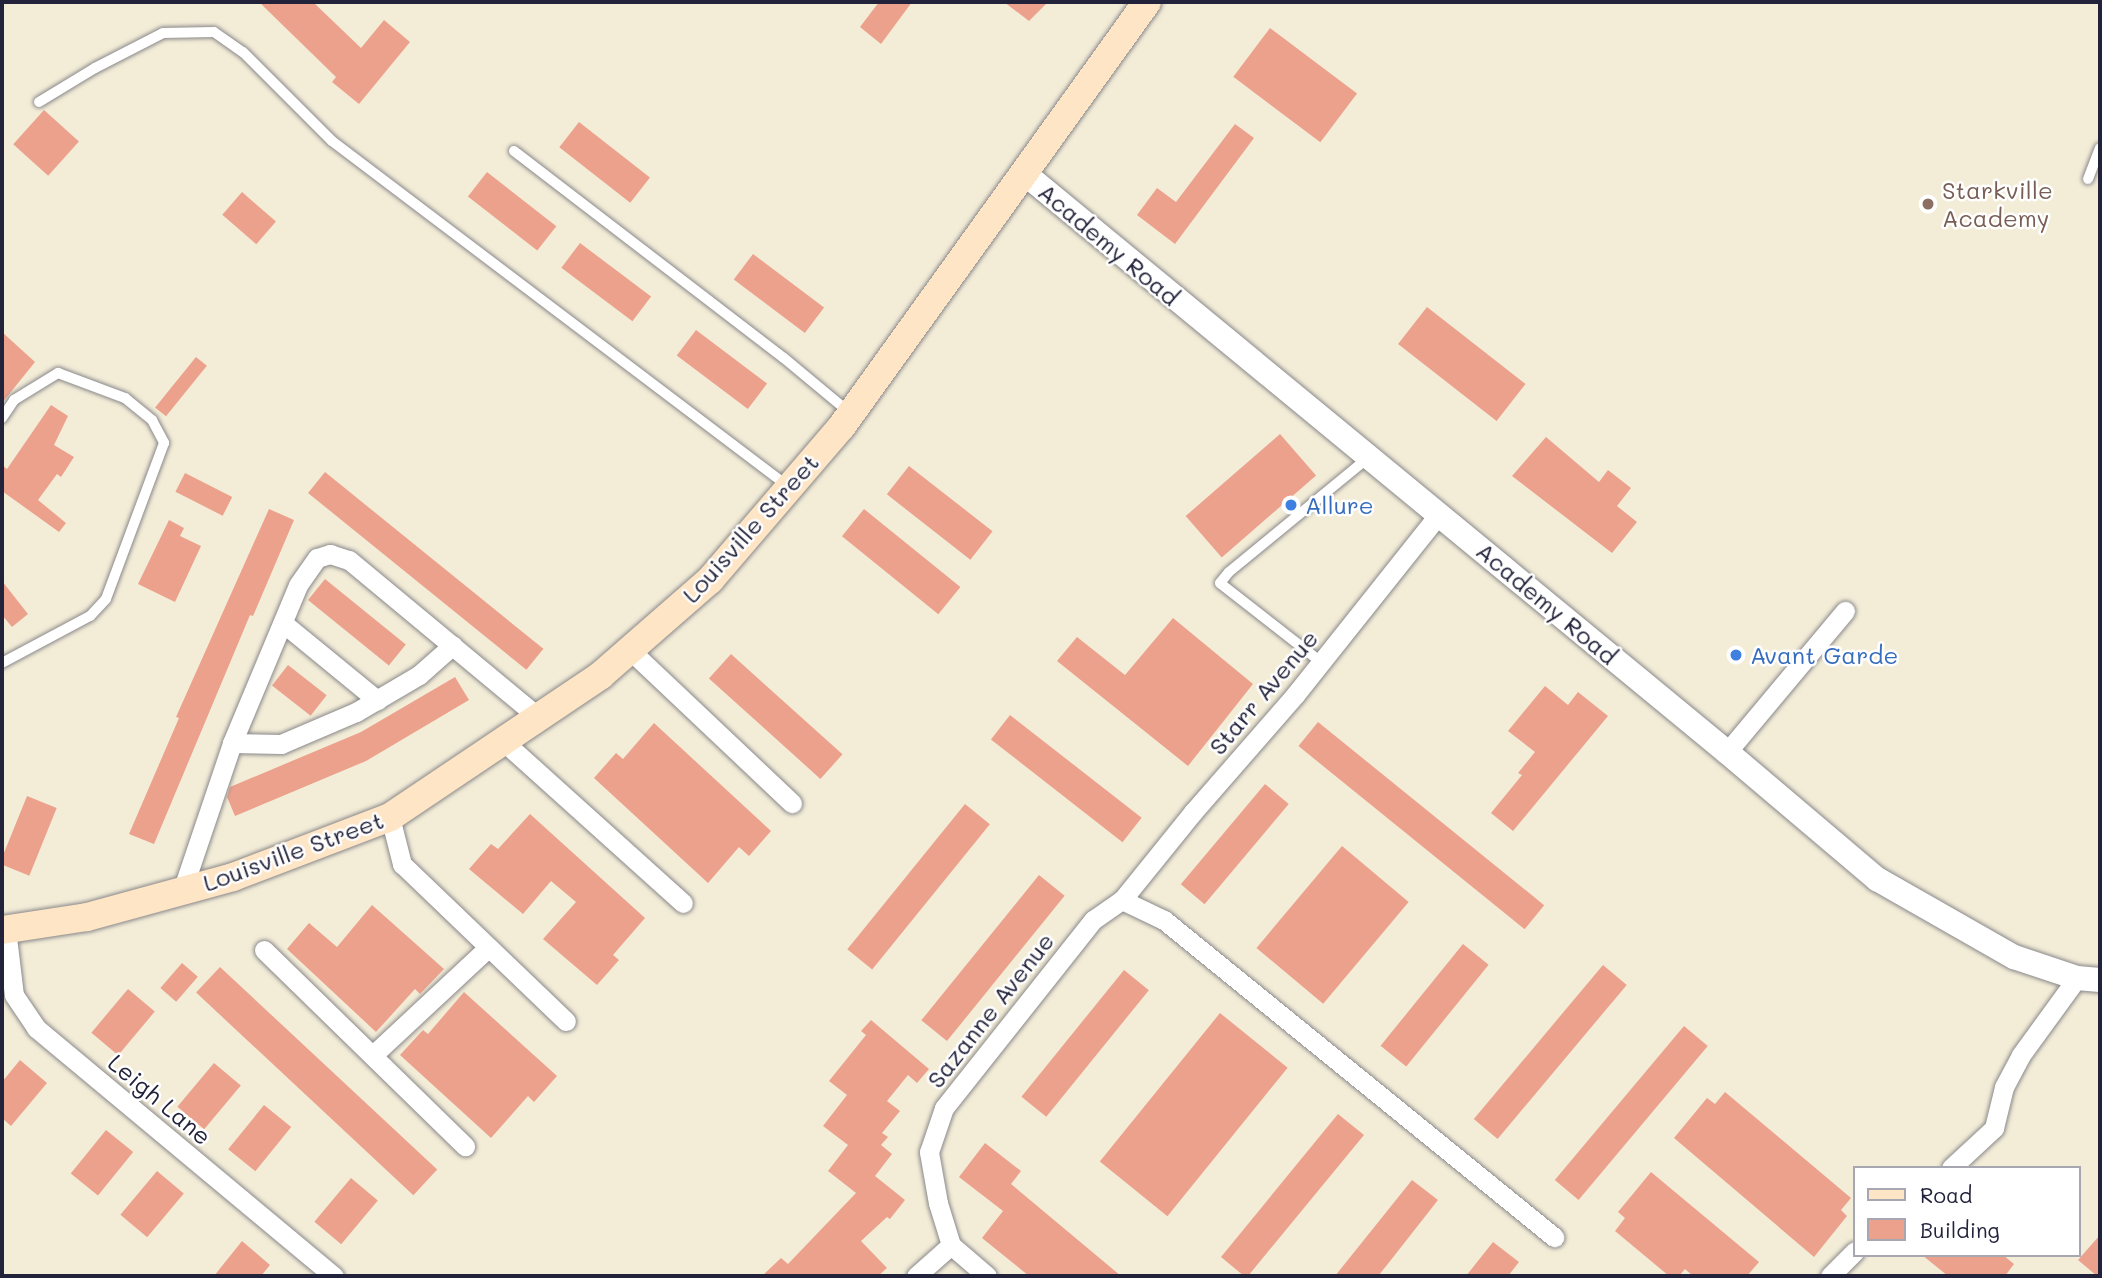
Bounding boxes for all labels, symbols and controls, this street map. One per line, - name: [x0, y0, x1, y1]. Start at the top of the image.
- place label: Starkville Academy: [1942, 176, 2053, 232]
- street label: Academy Road: [1033, 177, 1185, 311]
- marker: Starkville Academy: [1920, 196, 1936, 212]
- street label: Louisville Street: [676, 448, 824, 608]
- place label: Allure: [1305, 491, 1374, 519]
- marker: Allure: [1283, 497, 1299, 513]
- street label: Academy Road: [1471, 536, 1623, 670]
- street label: Starr Avenue: [1203, 624, 1323, 760]
- place label: Avant Garde: [1750, 641, 1898, 669]
- marker: Avant Garde: [1728, 647, 1744, 663]
- street label: Louisville Street: [199, 805, 387, 897]
- street label: Sazanne Avenue: [920, 927, 1060, 1093]
- street label: Leigh Lane: [103, 1048, 217, 1150]
- legend: [1854, 1166, 2081, 1257]
- text: Road: [1920, 1181, 1972, 1208]
- text: Building: [1920, 1216, 2000, 1243]

